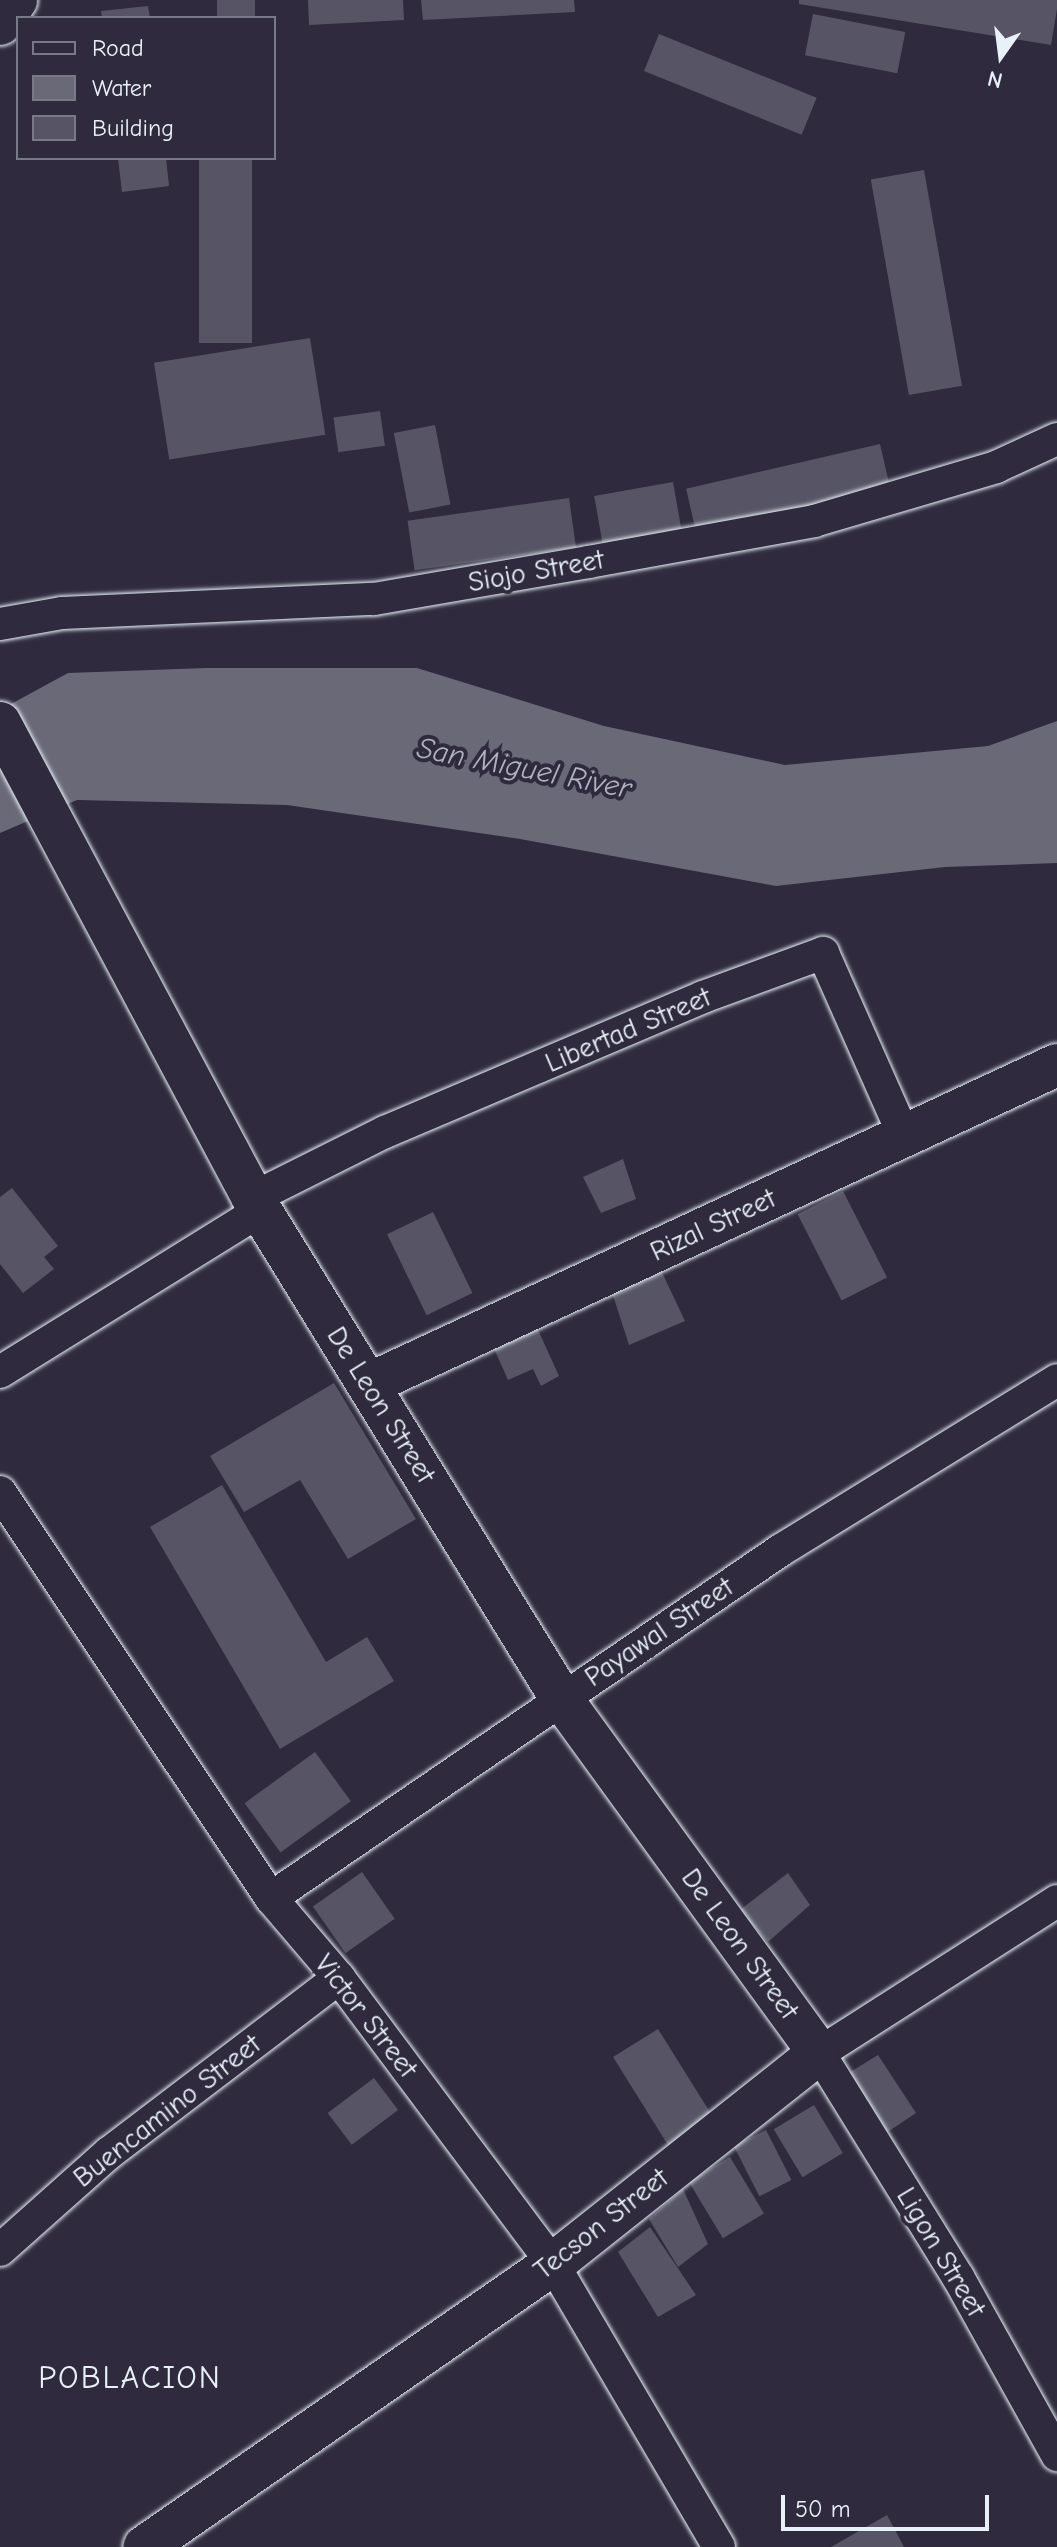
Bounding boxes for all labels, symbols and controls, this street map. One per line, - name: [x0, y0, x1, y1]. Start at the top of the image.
- legend: [16, 16, 276, 160]
- north arrow: [961, 16, 1041, 96]
- text: Road: [92, 34, 144, 62]
- text: N: [985, 65, 1005, 94]
- text: Water: [92, 74, 151, 102]
- text: Building: [92, 114, 174, 142]
- street label: Siojo Street: [465, 543, 607, 599]
- water label: San Miguel River: [414, 731, 634, 807]
- street label: Libertad Street: [540, 980, 716, 1080]
- street label: Rizal Street: [645, 1181, 781, 1269]
- street label: De Leon Street: [320, 1320, 442, 1490]
- street label: Payawal Street: [578, 1570, 740, 1694]
- street label: De Leon Street: [674, 1862, 806, 2026]
- street label: Victor Street: [307, 1948, 425, 2084]
- street label: Buencamino Street: [67, 2027, 267, 2195]
- street label: Tecson Street: [527, 2161, 675, 2287]
- street label: Ligon Street: [889, 2181, 993, 2323]
- district label: POBLACION: [38, 2359, 222, 2397]
- scale bar: [785, 2479, 993, 2529]
- text: 50 m: [795, 2495, 851, 2523]

